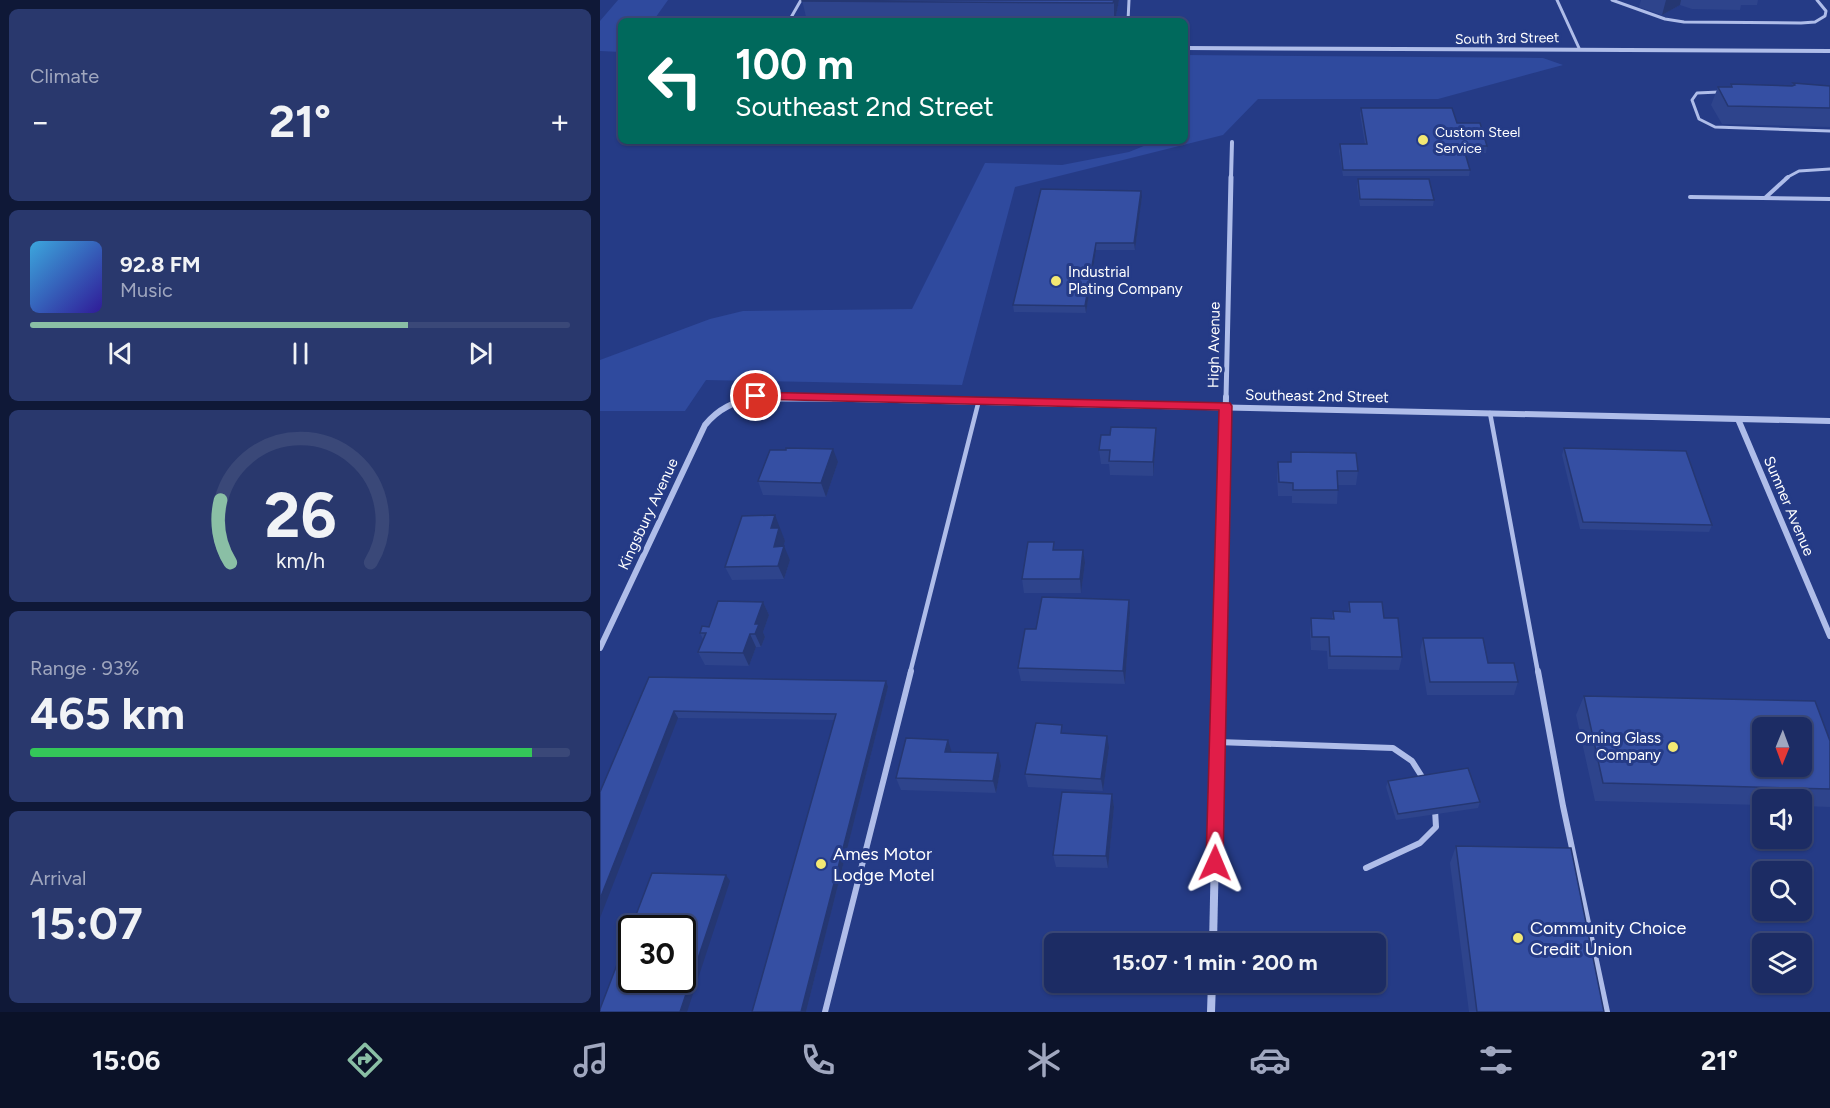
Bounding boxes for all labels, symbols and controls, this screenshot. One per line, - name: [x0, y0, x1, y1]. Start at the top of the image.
- street label: South 3rd Street: [1455, 29, 1559, 48]
- text: 100 m: [735, 39, 854, 90]
- icon: left: [636, 42, 714, 120]
- text: Climate: [30, 64, 99, 88]
- text: Southeast 2nd Street: [735, 90, 994, 123]
- text: 21°: [269, 94, 331, 148]
- text: −: [30, 102, 51, 141]
- text: +: [549, 102, 570, 141]
- place label: Custom Steel Service: [1435, 124, 1520, 157]
- marker: Custom Steel Service: [1416, 133, 1430, 147]
- text: 92.8 FM: [120, 251, 201, 278]
- place label: Industrial Plating Company: [1068, 263, 1183, 298]
- marker: Industrial Plating Company: [1049, 274, 1063, 288]
- text: Music: [120, 278, 173, 302]
- street label: High Avenue: [1204, 302, 1224, 388]
- icon: previous: [104, 337, 137, 370]
- icon: pause: [284, 337, 317, 370]
- icon: next: [464, 337, 497, 370]
- pin: [730, 370, 781, 421]
- icon: arrive: [739, 379, 772, 412]
- street label: Southeast 2nd Street: [1245, 386, 1389, 406]
- street label: Sumner Avenue: [1760, 454, 1818, 558]
- street label: Kingsbury Avenue: [614, 455, 682, 573]
- text: 26: [264, 478, 336, 553]
- text: km/h: [276, 548, 324, 573]
- text: Range · 93%: [30, 656, 139, 680]
- text: 465 km: [30, 686, 185, 740]
- north arrow: [1752, 717, 1812, 777]
- map controls: [1752, 717, 1812, 993]
- place label: Orning Glass Company: [1575, 729, 1661, 764]
- marker: Orning Glass Company: [1666, 740, 1680, 754]
- button: sound: [1752, 789, 1812, 849]
- position arrow: [1183, 831, 1247, 895]
- place label: Ames Motor Lodge Motel: [833, 843, 934, 886]
- marker: Ames Motor Lodge Motel: [814, 857, 828, 871]
- button: search: [1752, 861, 1812, 921]
- text: Arrival: [30, 866, 86, 890]
- text: 15:07: [30, 896, 143, 950]
- speed limit sign: 30: [618, 915, 696, 993]
- place label: Community Choice Credit Union: [1530, 917, 1686, 960]
- marker: Community Choice Credit Union: [1511, 931, 1525, 945]
- button: layers: [1752, 933, 1812, 993]
- text: 15:07 · 1 min · 200 m: [1112, 949, 1318, 976]
- icon: directions: [344, 1039, 386, 1081]
- icon: music: [570, 1039, 612, 1081]
- icon: phone: [797, 1039, 839, 1081]
- icon: climate: [1023, 1039, 1065, 1081]
- icon: car: [1249, 1039, 1291, 1081]
- icon: filters: [1475, 1039, 1517, 1081]
- text: 15:06: [92, 1044, 160, 1077]
- text: 21°: [1701, 1044, 1738, 1077]

